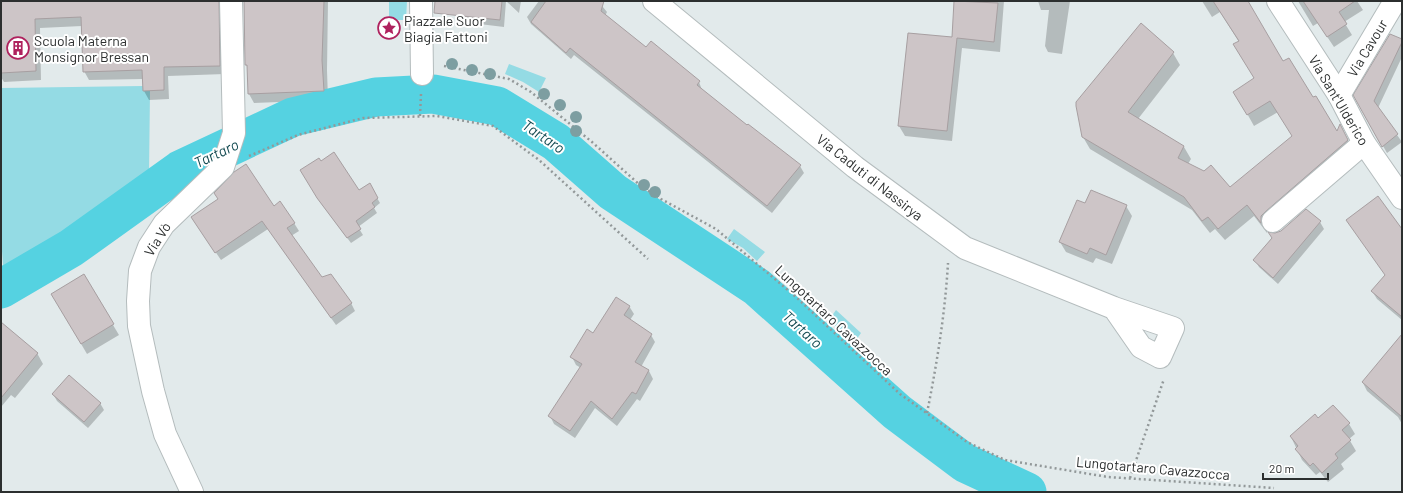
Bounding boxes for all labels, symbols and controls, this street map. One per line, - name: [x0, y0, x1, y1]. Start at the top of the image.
- place label: Piazzale Suor Biagia Fattoni: [404, 12, 488, 45]
- place icon: Piazzale Suor Biagia Fattoni: [376, 15, 402, 41]
- street label: Via Cavour: [1343, 16, 1391, 80]
- place label: Scuola Materna Monsignor Bressan: [34, 32, 149, 65]
- building icon: Scuola Materna Monsignor Bressan: [5, 35, 31, 61]
- street label: Via Sant'Ulderico: [1305, 52, 1373, 148]
- water label: Tartaro: [519, 115, 569, 157]
- street label: Via Caduti di Nassirya: [813, 130, 927, 224]
- water label: Tartaro: [191, 135, 241, 171]
- street label: Via Vò: [140, 219, 174, 259]
- street label: Lungotartaro Cavazzocca: [772, 261, 896, 379]
- water label: Tartaro: [779, 307, 827, 352]
- street label: Lungotartaro Cavazzocca: [1075, 453, 1231, 483]
- scale bar: [1263, 455, 1328, 481]
- text: 20 m: [1269, 461, 1295, 475]

